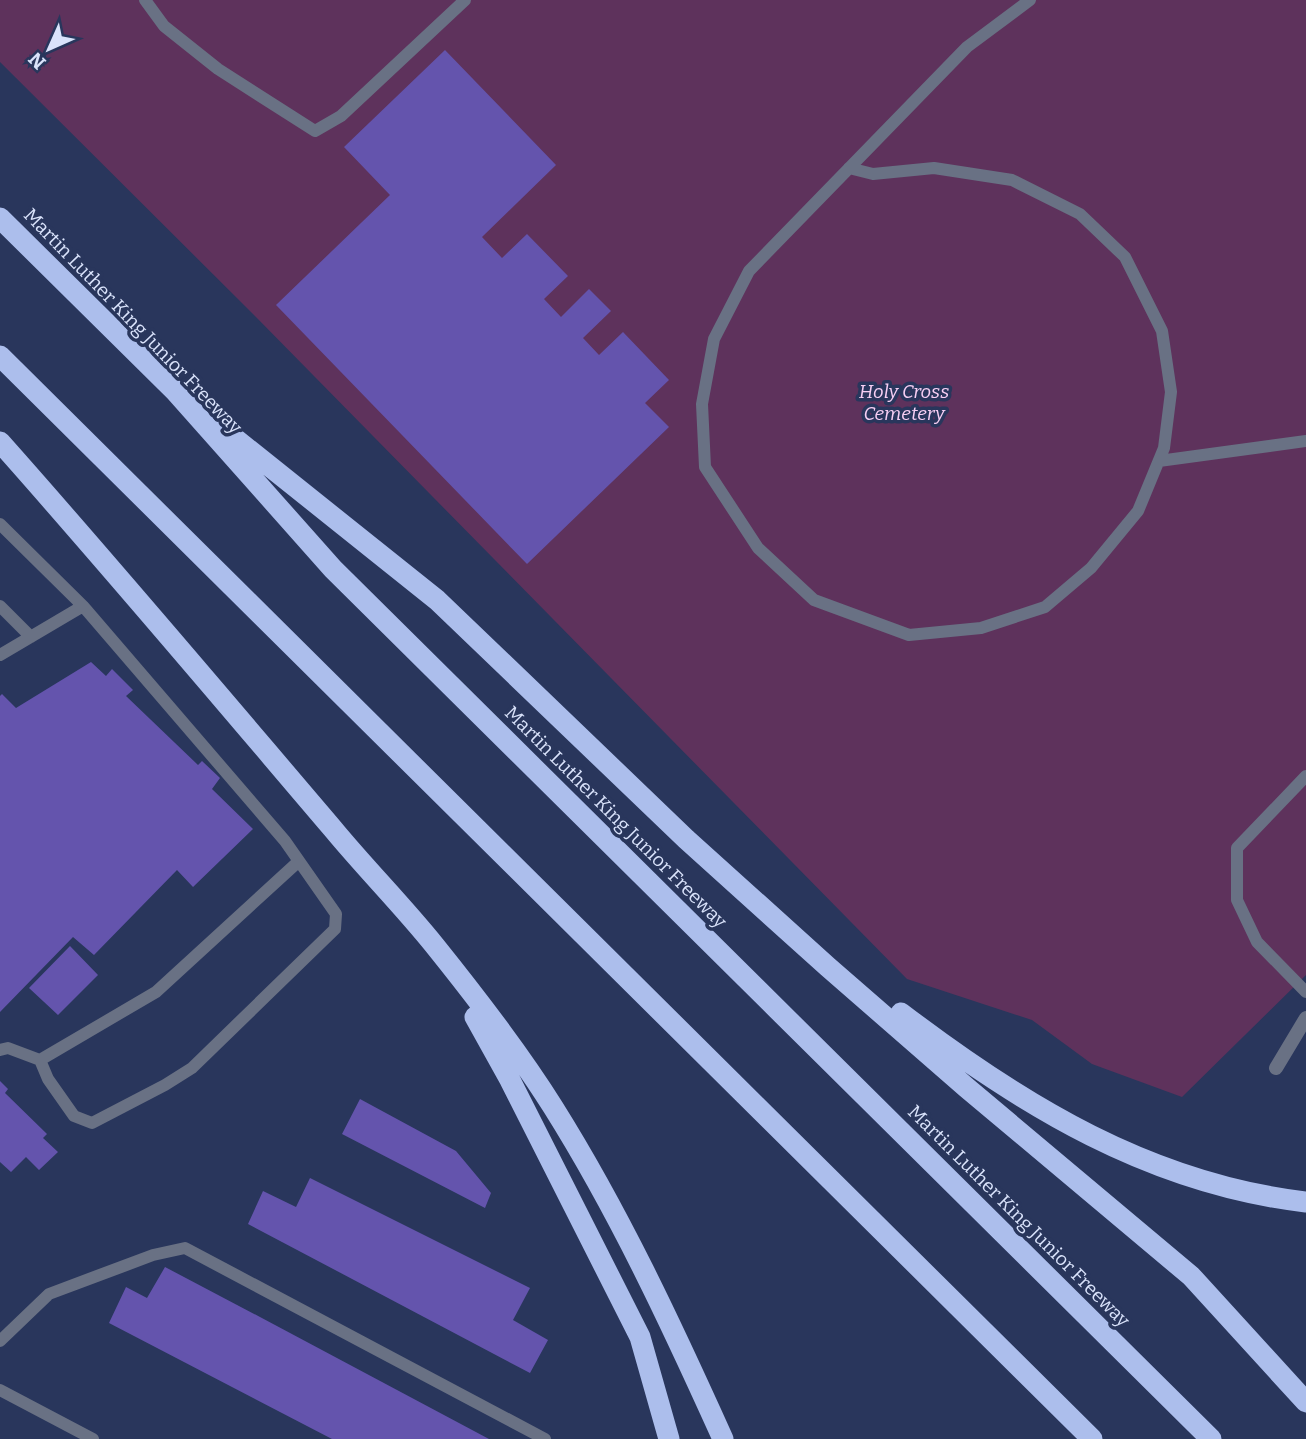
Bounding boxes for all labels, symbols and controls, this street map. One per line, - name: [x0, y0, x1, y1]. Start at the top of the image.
- north arrow: [14, 14, 84, 84]
- text: N: [24, 47, 51, 74]
- street label: Martin Luther King Junior Freeway: [19, 204, 248, 439]
- park label: Holy Cross Cemetery: [859, 380, 949, 425]
- street label: Martin Luther King Junior Freeway: [500, 701, 732, 933]
- street label: Martin Luther King Junior Freeway: [903, 1100, 1135, 1332]

